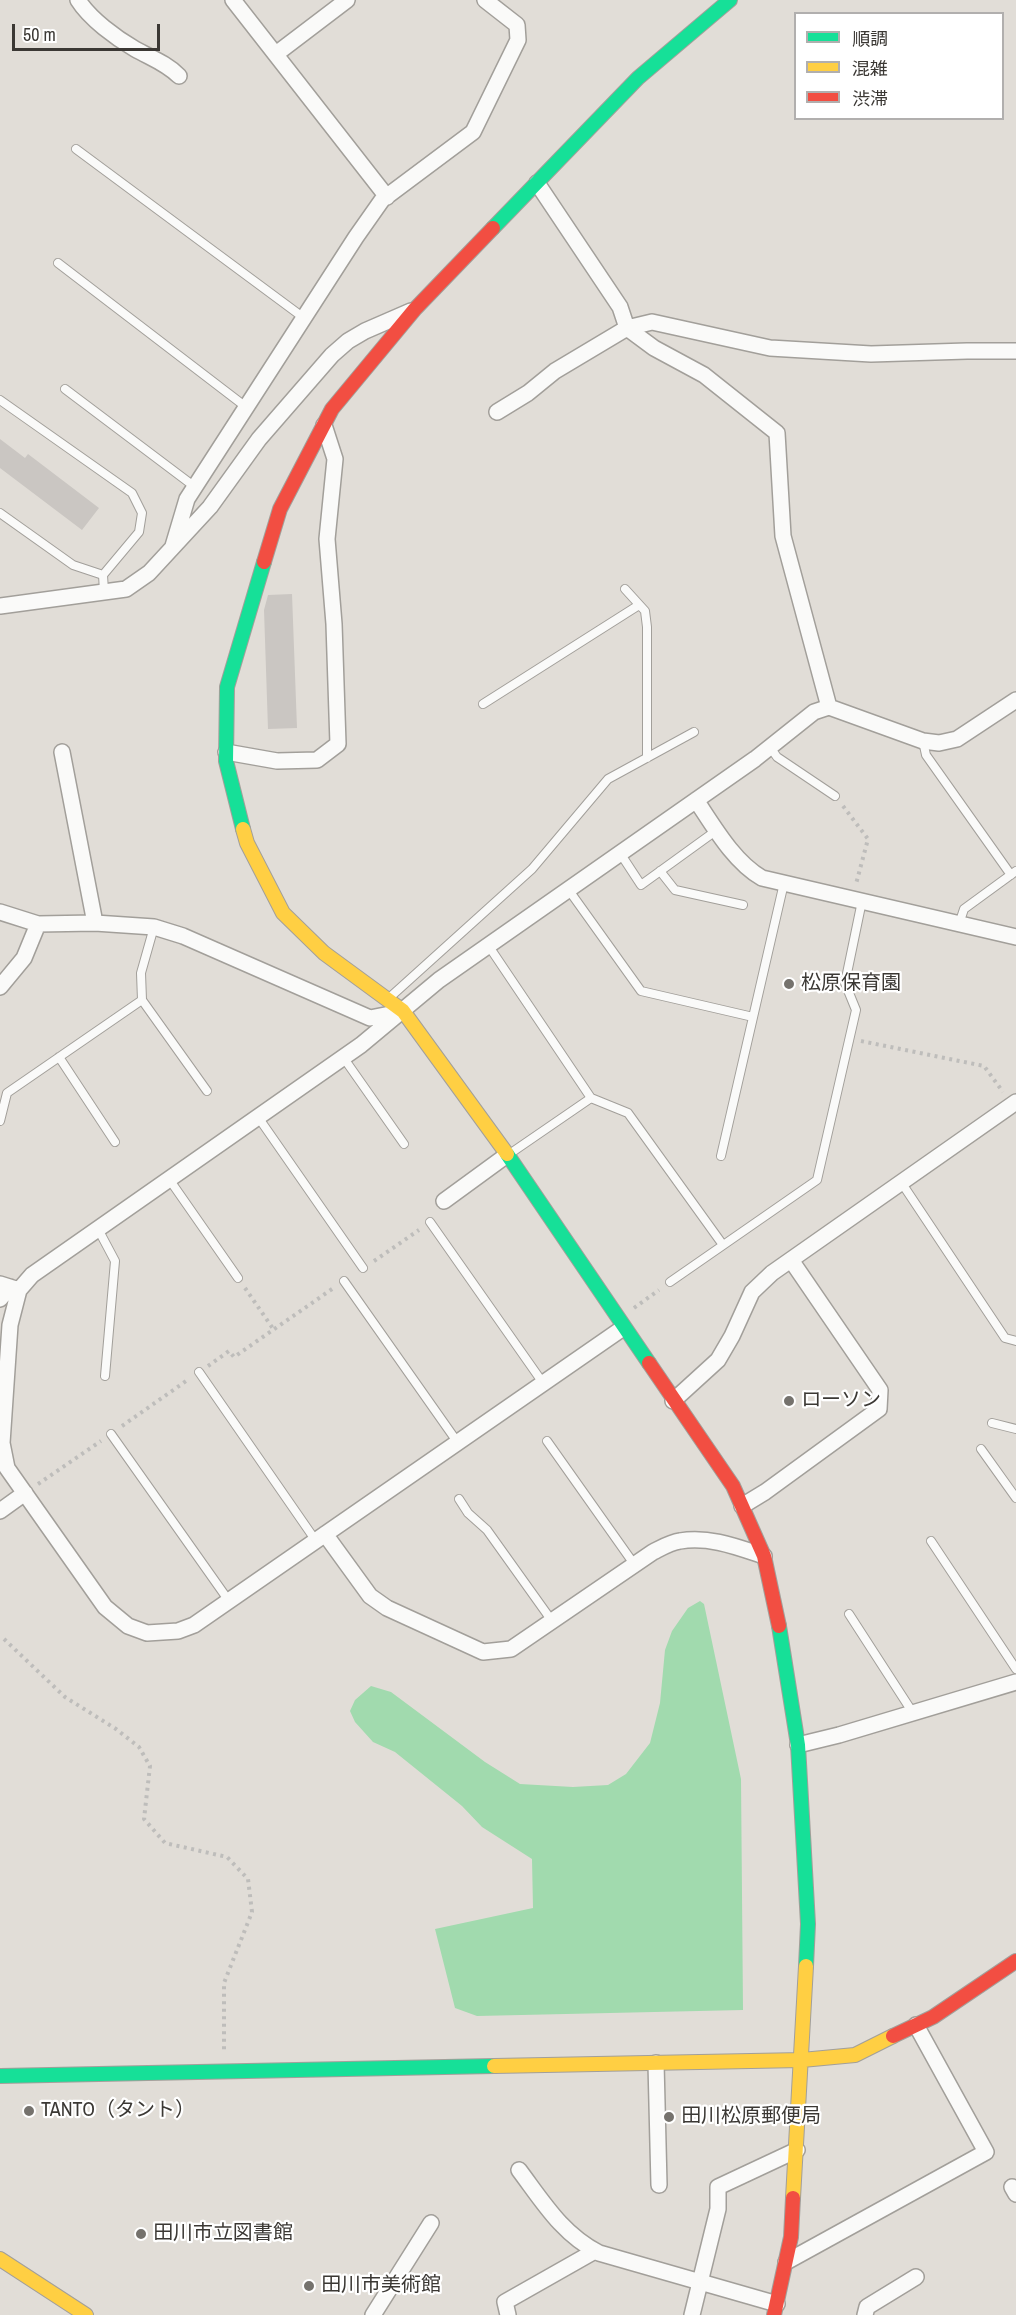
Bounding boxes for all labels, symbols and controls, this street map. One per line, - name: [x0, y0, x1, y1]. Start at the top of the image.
- scale bar: [15, 12, 164, 50]
- legend: [794, 12, 1004, 120]
- text: 50 m: [23, 22, 56, 47]
- text: 順調: [852, 26, 888, 51]
- text: 混雑: [852, 56, 888, 81]
- text: 渋滞: [852, 86, 888, 111]
- place label: 松原保育園: [801, 972, 901, 996]
- marker: 松原保育園: [782, 977, 796, 991]
- place label: ローソン: [801, 1389, 881, 1413]
- marker: ローソン: [782, 1394, 796, 1408]
- place label: TANTO（タント）: [41, 2099, 195, 2123]
- marker: TANTO（タント）: [22, 2104, 36, 2118]
- place label: 田川松原郵便局: [681, 2105, 821, 2129]
- marker: 田川松原郵便局: [662, 2110, 676, 2124]
- place label: 田川市立図書館: [153, 2222, 293, 2246]
- marker: 田川市立図書館: [134, 2227, 148, 2241]
- place label: 田川市美術館: [321, 2274, 441, 2298]
- marker: 田川市美術館: [302, 2279, 316, 2293]

